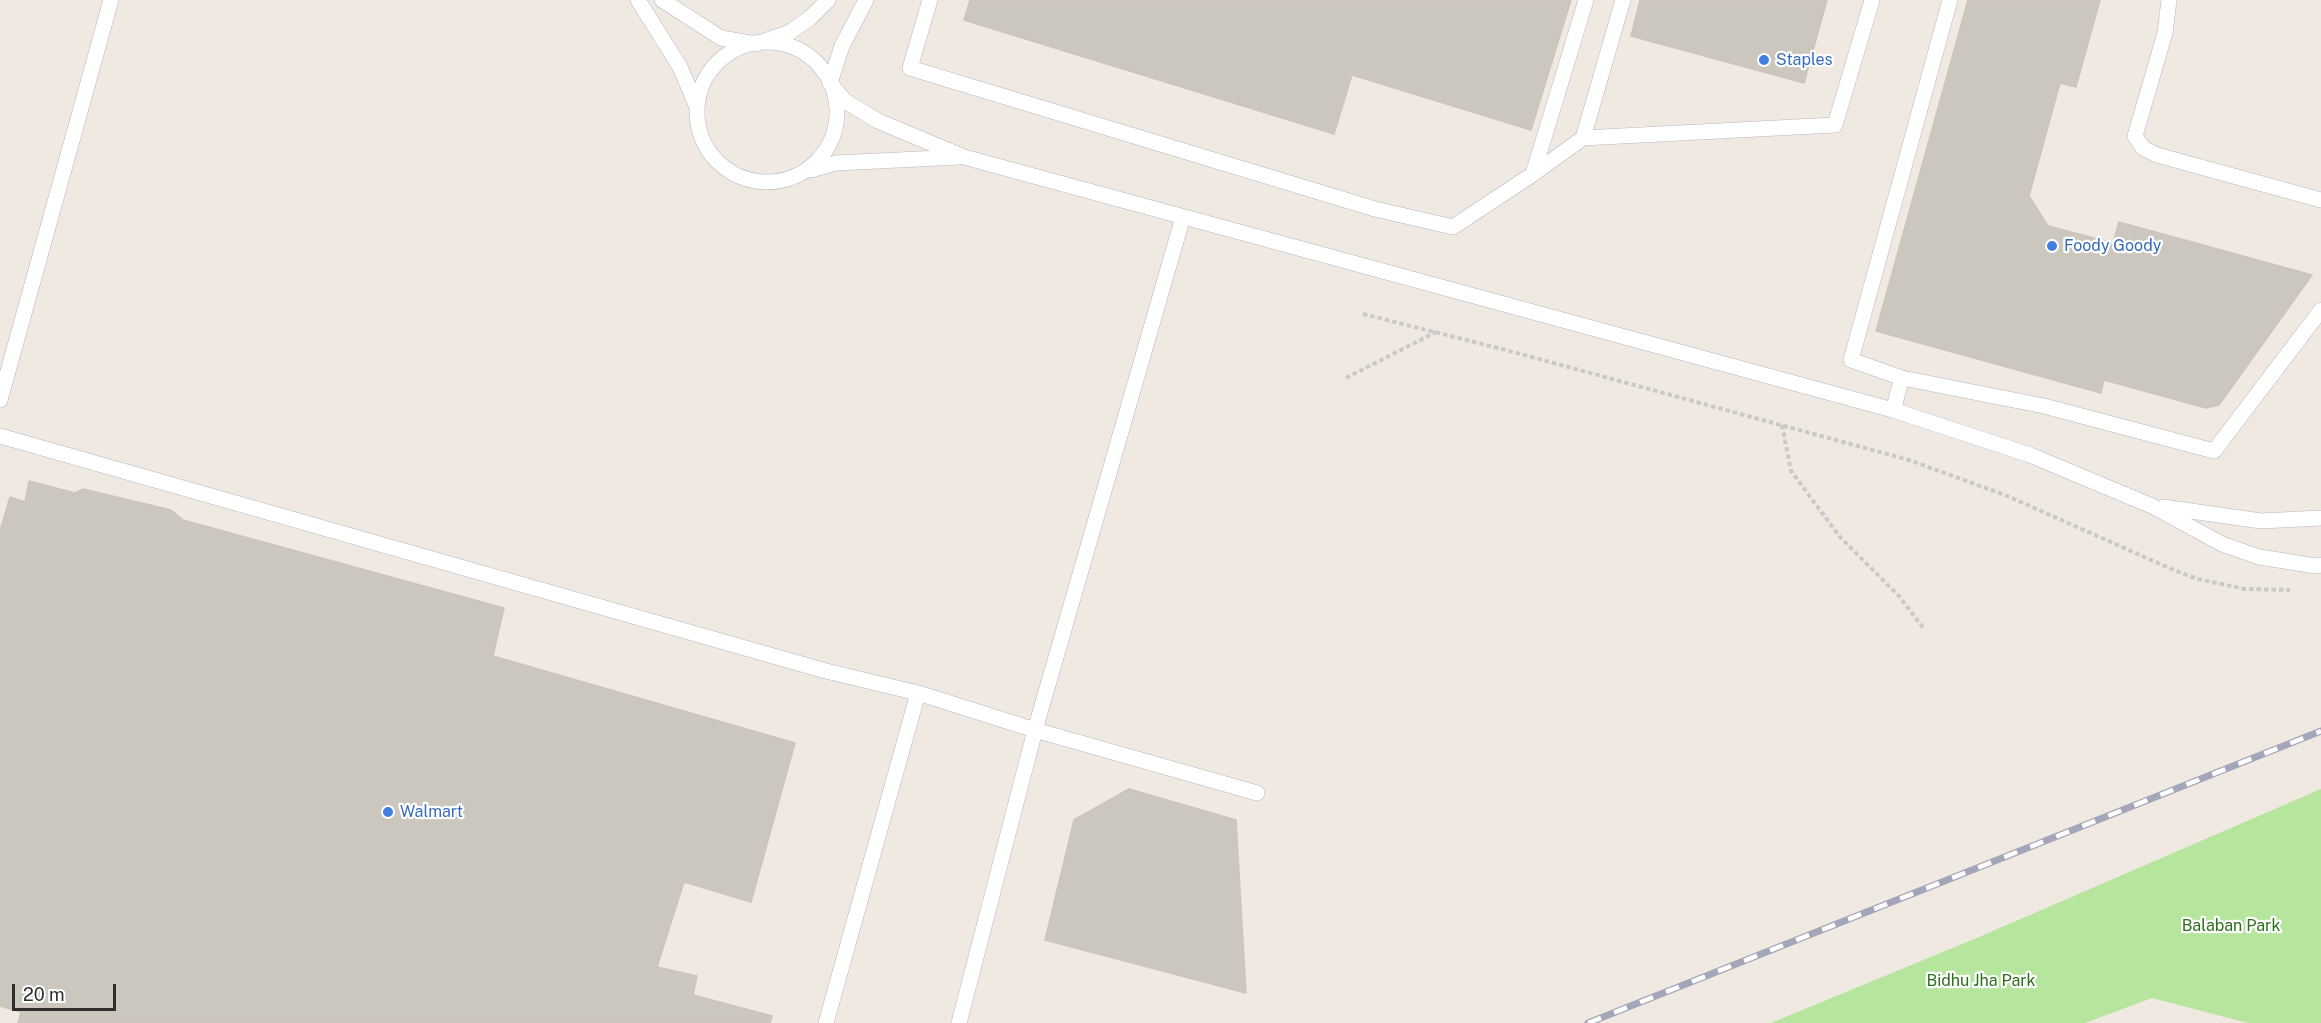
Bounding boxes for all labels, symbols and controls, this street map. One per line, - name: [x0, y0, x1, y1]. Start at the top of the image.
- place label: Staples: [1776, 50, 1833, 70]
- marker: Staples: [1757, 53, 1771, 67]
- place label: Foody Goody: [2064, 236, 2161, 256]
- marker: Foody Goody: [2045, 239, 2059, 253]
- place label: Walmart: [400, 802, 463, 822]
- marker: Walmart: [381, 805, 395, 819]
- park label: Balaban Park: [2182, 916, 2280, 936]
- park label: Bidhu Jha Park: [1926, 971, 2036, 991]
- scale bar: [15, 972, 118, 1010]
- text: 20 m: [23, 984, 65, 1005]

